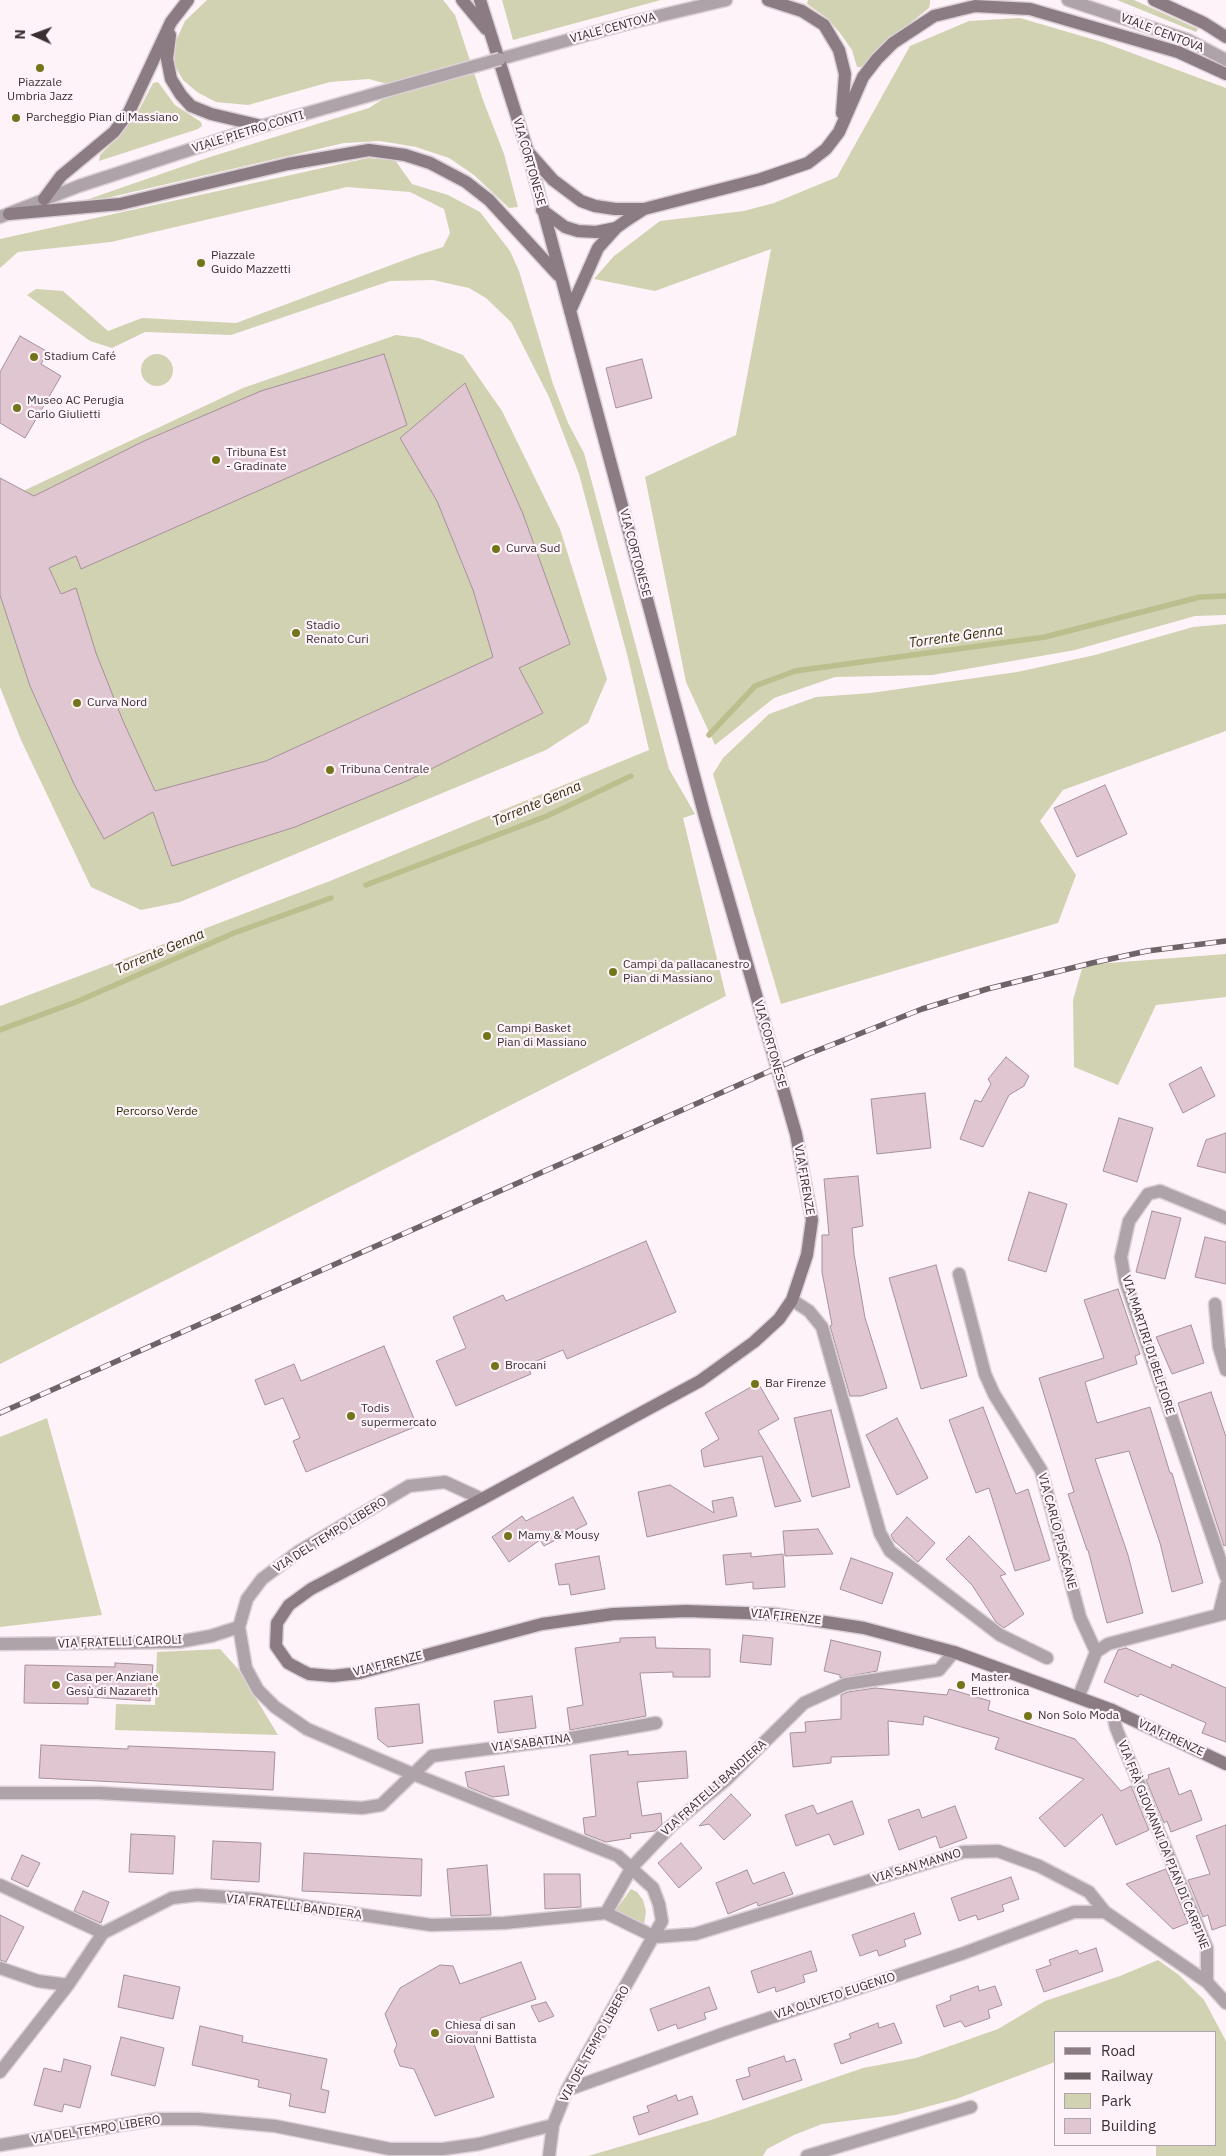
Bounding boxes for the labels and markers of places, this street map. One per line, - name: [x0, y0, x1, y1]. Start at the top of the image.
- marker: Piazzale Umbria Jazz: [34, 62, 46, 74]
- place label: Piazzale Umbria Jazz: [7, 76, 73, 104]
- place label: Parcheggio Pian di Massiano: [26, 111, 178, 125]
- marker: Parcheggio Pian di Massiano: [10, 112, 22, 124]
- place label: Piazzale Guido Mazzetti: [211, 249, 291, 277]
- marker: Piazzale Guido Mazzetti: [195, 257, 207, 269]
- place label: Stadium Café: [44, 350, 116, 364]
- marker: Stadium Café: [28, 351, 40, 363]
- place label: Museo AC Perugia Carlo Giulietti: [27, 394, 124, 422]
- marker: Museo AC Perugia Carlo Giulietti: [11, 402, 23, 414]
- place label: Tribuna Est - Gradinate: [226, 446, 287, 474]
- marker: Tribuna Est - Gradinate: [210, 454, 222, 466]
- place label: Curva Sud: [506, 542, 561, 556]
- marker: Curva Sud: [490, 543, 502, 555]
- place label: Stadio Renato Curi: [306, 619, 369, 647]
- marker: Stadio Renato Curi: [290, 627, 302, 639]
- place label: Curva Nord: [87, 696, 147, 710]
- marker: Curva Nord: [71, 697, 83, 709]
- place label: Tribuna Centrale: [340, 763, 429, 777]
- marker: Tribuna Centrale: [324, 764, 336, 776]
- place label: Campi da pallacanestro Pian di Massiano: [623, 958, 749, 986]
- marker: Campi da pallacanestro Pian di Massiano: [607, 966, 619, 978]
- place label: Campi Basket Pian di Massiano: [497, 1022, 587, 1050]
- marker: Campi Basket Pian di Massiano: [481, 1030, 493, 1042]
- place label: Brocani: [505, 1359, 546, 1373]
- marker: Brocani: [489, 1360, 501, 1372]
- place label: Bar Firenze: [765, 1377, 826, 1391]
- marker: Bar Firenze: [749, 1378, 761, 1390]
- place label: Todis supermercato: [361, 1402, 436, 1430]
- marker: Todis supermercato: [345, 1410, 357, 1422]
- place label: Mamy & Mousy: [518, 1529, 599, 1543]
- marker: Mamy & Mousy: [502, 1530, 514, 1542]
- place label: Casa per Anziane Gesù di Nazareth: [66, 1671, 159, 1699]
- place label: Master Elettronica: [971, 1671, 1029, 1699]
- marker: Casa per Anziane Gesù di Nazareth: [50, 1679, 62, 1691]
- marker: Master Elettronica: [955, 1679, 967, 1691]
- place label: Non Solo Moda: [1038, 1709, 1119, 1723]
- marker: Non Solo Moda: [1022, 1710, 1034, 1722]
- place label: Chiesa di san Giovanni Battista: [445, 2019, 537, 2047]
- marker: Chiesa di san Giovanni Battista: [429, 2027, 441, 2039]

